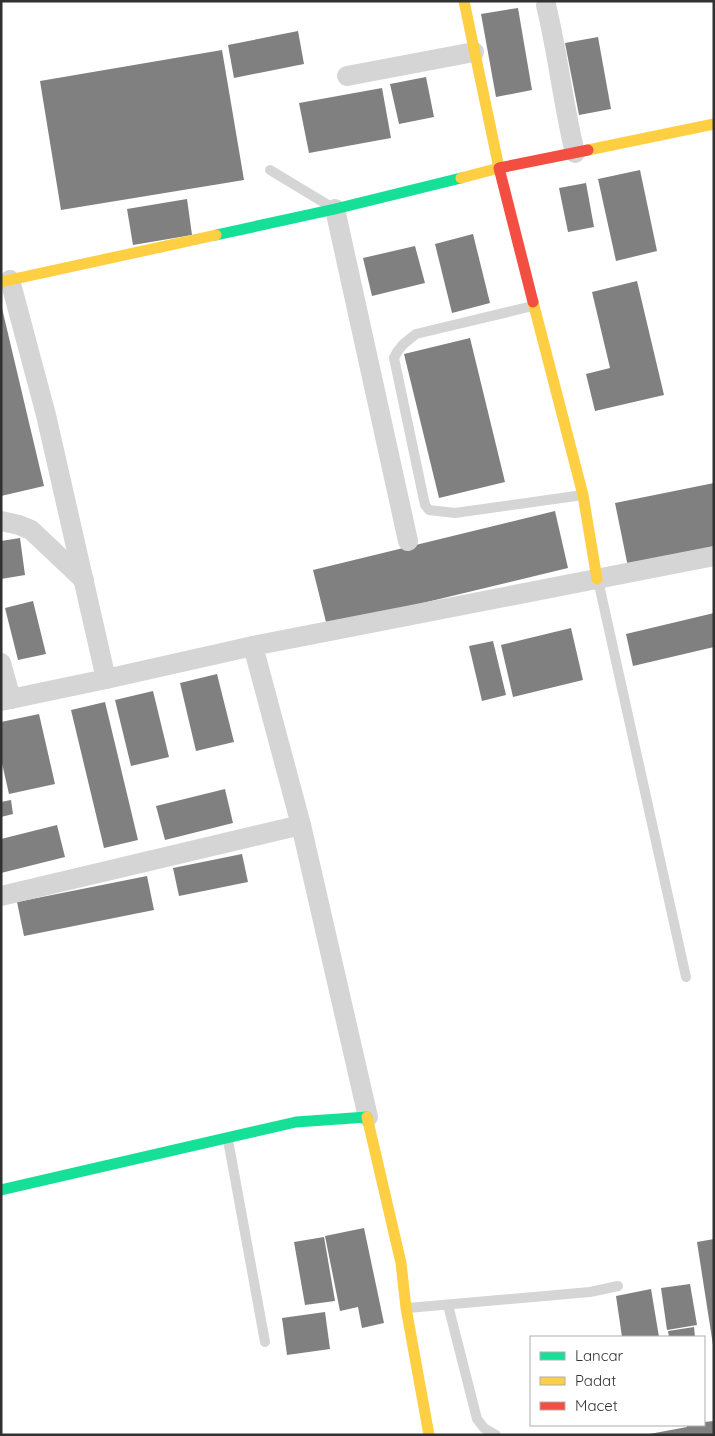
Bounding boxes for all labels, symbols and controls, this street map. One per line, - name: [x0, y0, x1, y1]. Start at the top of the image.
- legend: [530, 1336, 705, 1426]
- text: Lancar: [575, 1346, 624, 1365]
- text: Padat: [575, 1371, 616, 1390]
- text: Macet: [575, 1396, 618, 1415]

